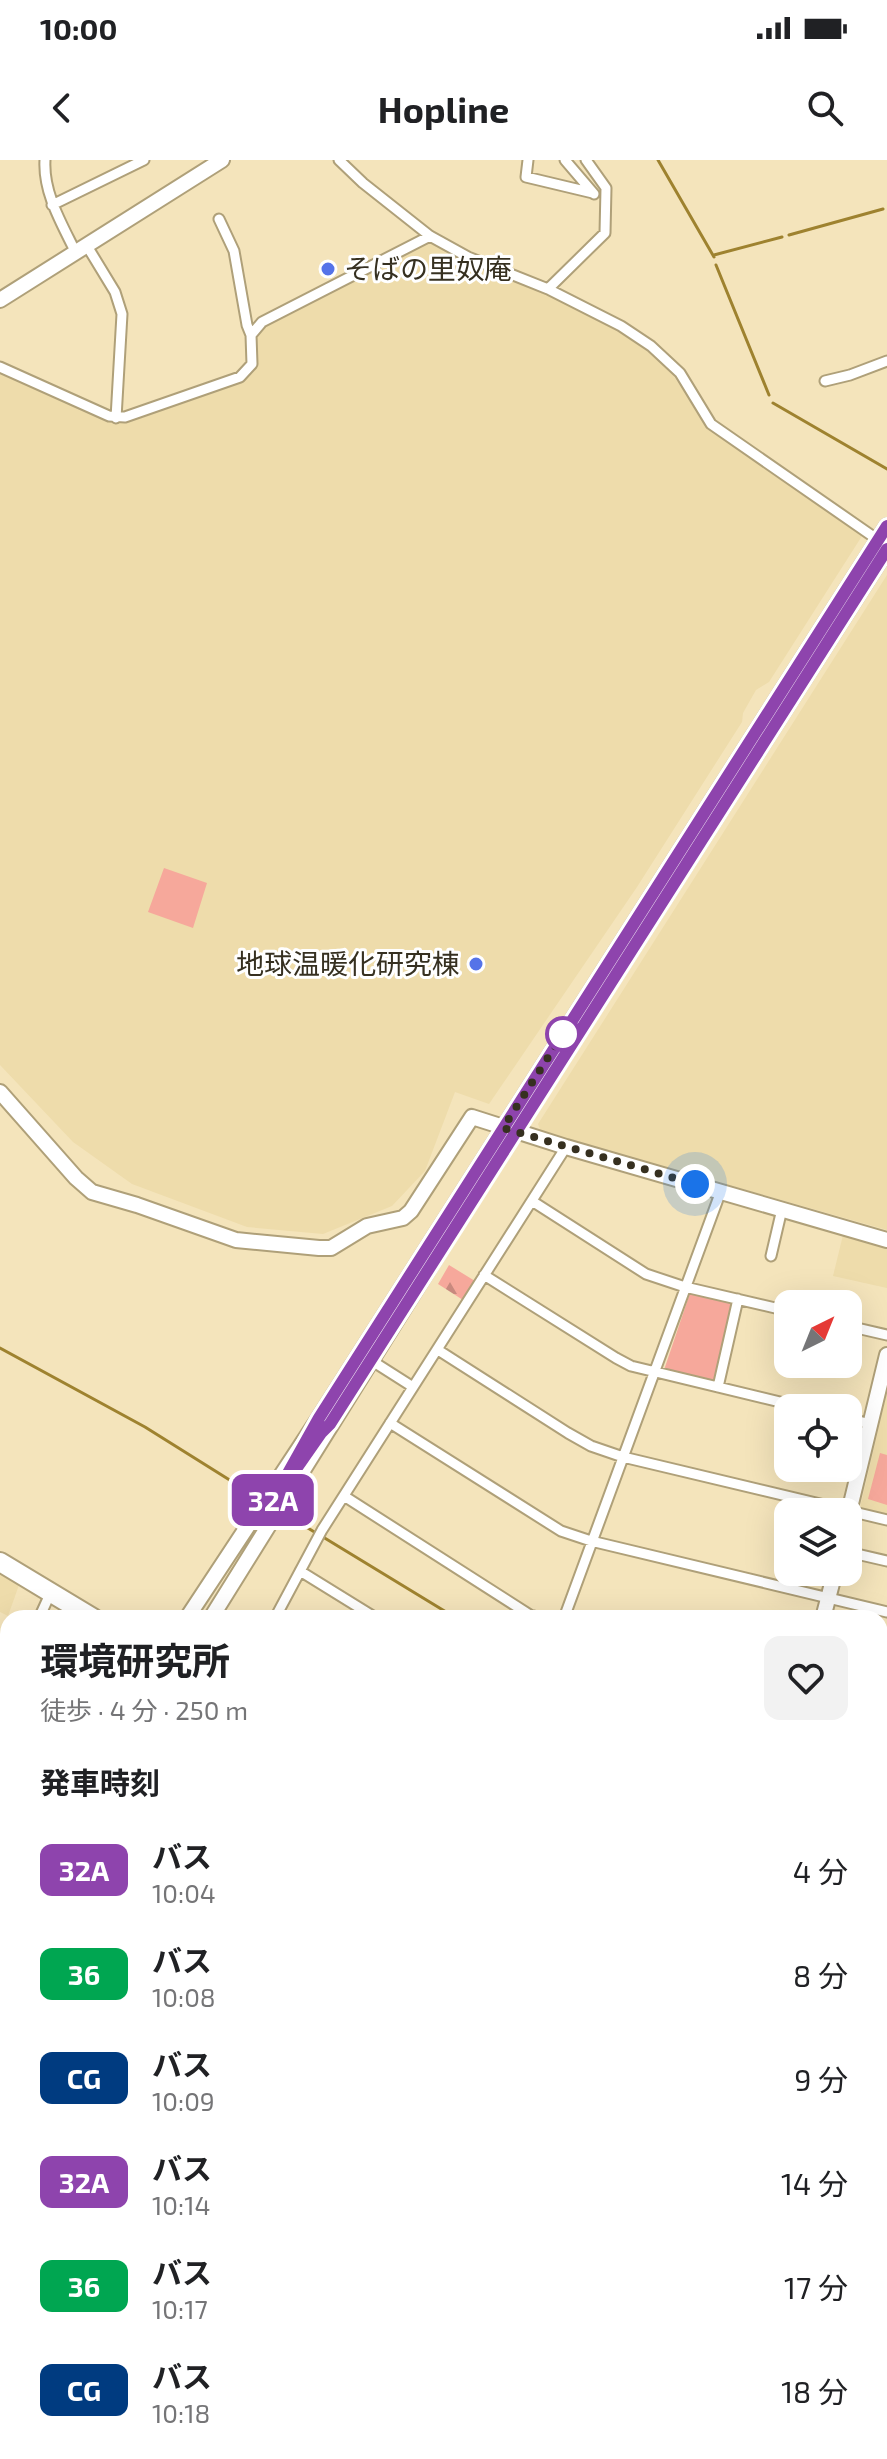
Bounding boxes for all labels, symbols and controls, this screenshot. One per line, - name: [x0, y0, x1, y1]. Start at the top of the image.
- text: 10:00: [40, 10, 117, 46]
- icon: back: [40, 86, 84, 130]
- icon: search: [803, 86, 847, 130]
- text: Hopline: [378, 87, 509, 130]
- place label: そばの里奴庵: [344, 251, 512, 285]
- marker: そばの里奴庵: [319, 260, 337, 278]
- place label: 地球温暖化研究棟: [236, 946, 460, 980]
- marker: 地球温暖化研究棟: [467, 955, 485, 973]
- unlabelled marker: [546, 1017, 580, 1051]
- your location: [675, 1164, 715, 1204]
- north arrow: [774, 1290, 862, 1378]
- map controls: [774, 1290, 862, 1586]
- button: locate: [774, 1394, 862, 1482]
- line badge: 32A: [227, 1474, 319, 1526]
- text: 32A: [248, 1483, 298, 1517]
- button: layers: [774, 1498, 862, 1586]
- button: heart: [764, 1636, 848, 1720]
- text: 環境研究所: [40, 1637, 230, 1683]
- text: 徒歩 · 4 分 · 250 m: [40, 1694, 248, 1725]
- text: 発車時刻: [40, 1764, 160, 1800]
- text: バス: [152, 1838, 212, 1874]
- text: 32A: [59, 1853, 109, 1887]
- text: 4 分: [793, 1853, 848, 1889]
- text: 10:04: [152, 1877, 216, 1908]
- text: バス: [152, 1942, 212, 1978]
- text: 36: [68, 1957, 100, 1991]
- text: 8 分: [793, 1957, 848, 1993]
- text: 10:08: [152, 1981, 216, 2012]
- text: バス: [152, 2046, 212, 2082]
- text: CG: [67, 2061, 101, 2095]
- text: 9 分: [794, 2061, 848, 2097]
- text: 10:09: [152, 2085, 215, 2116]
- text: バス: [152, 2150, 212, 2186]
- text: 32A: [59, 2165, 109, 2199]
- text: 14 分: [781, 2165, 848, 2201]
- text: 10:14: [152, 2189, 211, 2220]
- text: バス: [152, 2254, 212, 2290]
- text: 36: [68, 2269, 100, 2303]
- text: 17 分: [784, 2269, 848, 2305]
- text: 10:17: [152, 2293, 208, 2324]
- text: バス: [152, 2358, 212, 2394]
- text: CG: [67, 2373, 101, 2407]
- text: 18 分: [781, 2373, 848, 2409]
- text: 10:18: [152, 2397, 210, 2428]

